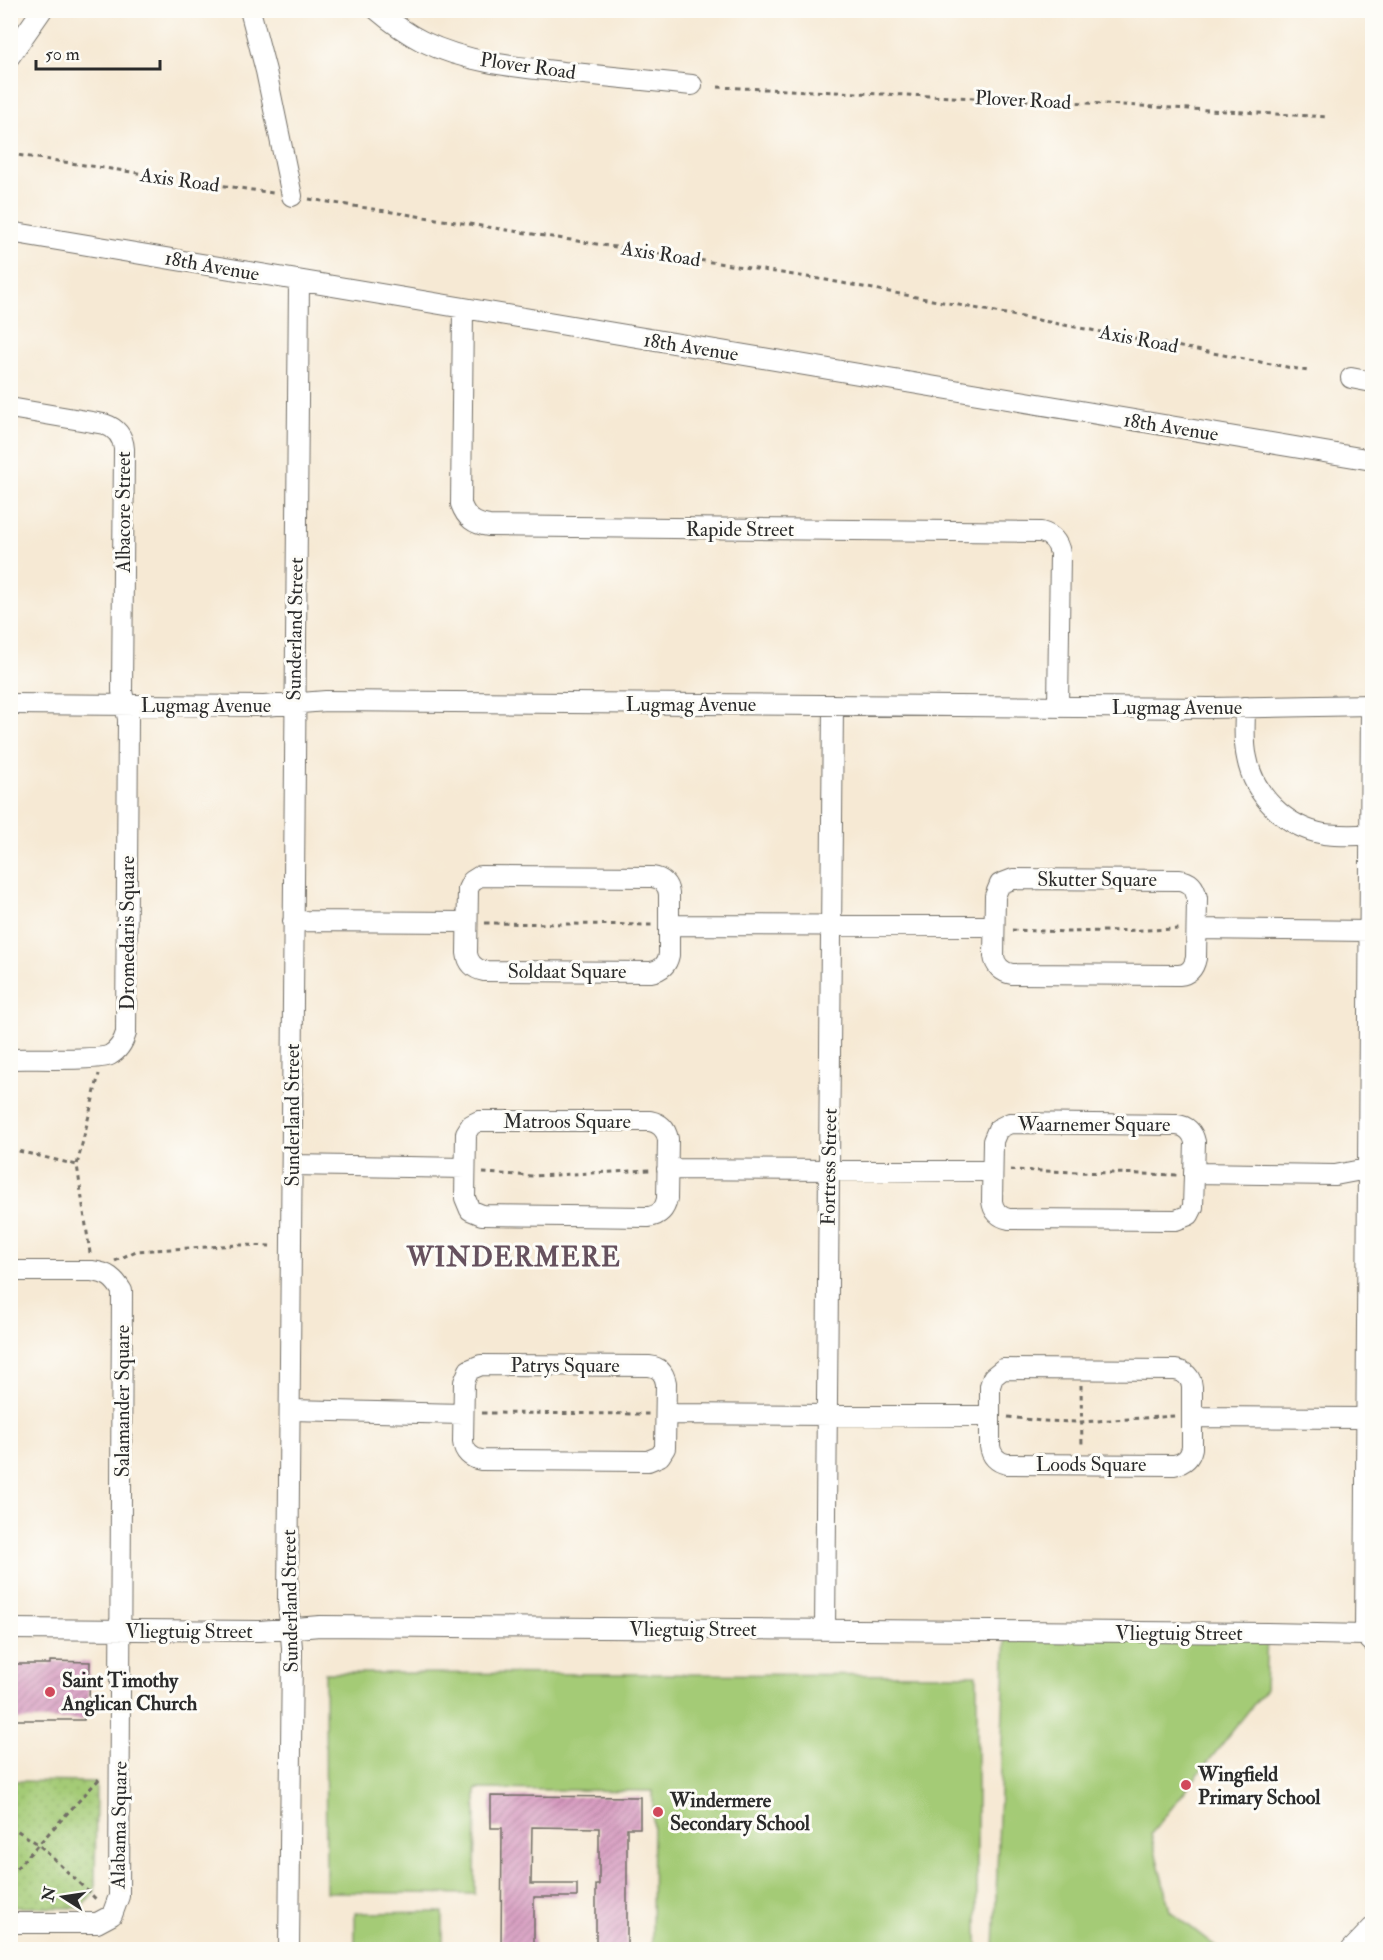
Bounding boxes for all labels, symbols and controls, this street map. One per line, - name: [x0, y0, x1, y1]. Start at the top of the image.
- scale bar: [36, 33, 160, 71]
- text: 50 m: [45, 43, 80, 66]
- street label: Plover Road: [478, 47, 578, 85]
- street label: Plover Road: [974, 85, 1072, 115]
- street label: Axis Road: [138, 162, 221, 198]
- street label: Axis Road: [619, 235, 703, 273]
- street label: 18th Avenue: [163, 245, 261, 287]
- street label: Axis Road: [1096, 319, 1181, 359]
- street label: 18th Avenue: [642, 327, 740, 367]
- street label: 18th Avenue: [1122, 407, 1220, 447]
- street label: Albacore Street: [111, 451, 136, 574]
- street label: Rapide Street: [686, 517, 795, 543]
- street label: Sunderland Street: [281, 557, 309, 701]
- street label: Lugmag Avenue: [626, 692, 756, 717]
- street label: Lugmag Avenue: [141, 693, 271, 718]
- street label: Lugmag Avenue: [1112, 695, 1242, 720]
- street label: Dromedaris Square: [115, 856, 140, 1010]
- street label: Skutter Square: [1037, 867, 1157, 892]
- street label: Soldaat Square: [508, 959, 626, 984]
- street label: Sunderland Street: [280, 1043, 305, 1187]
- street label: Fortress Street: [815, 1108, 843, 1226]
- street label: Matroos Square: [503, 1109, 631, 1134]
- street label: Waarnemer Square: [1017, 1112, 1170, 1137]
- district label: WINDERMERE: [406, 1242, 621, 1274]
- street label: Salamander Square: [110, 1325, 135, 1477]
- street label: Patrys Square: [510, 1353, 620, 1378]
- street label: Loods Square: [1036, 1452, 1146, 1477]
- street label: Sunderland Street: [276, 1529, 304, 1673]
- street label: Vliegtuig Street: [629, 1617, 757, 1642]
- street label: Vliegtuig Street: [125, 1619, 253, 1644]
- street label: Vliegtuig Street: [1115, 1621, 1243, 1646]
- place label: Saint Timothy Anglican Church: [61, 1668, 198, 1717]
- marker: Saint Timothy Anglican Church: [43, 1685, 57, 1699]
- street label: Alabama Square: [105, 1761, 133, 1890]
- place label: Wingfield Primary School: [1197, 1762, 1321, 1811]
- marker: Wingfield Primary School: [1179, 1778, 1193, 1792]
- place label: Windermere Secondary School: [669, 1788, 811, 1837]
- marker: Windermere Secondary School: [651, 1805, 665, 1819]
- north arrow: [33, 1867, 93, 1927]
- text: N: [38, 1884, 61, 1904]

